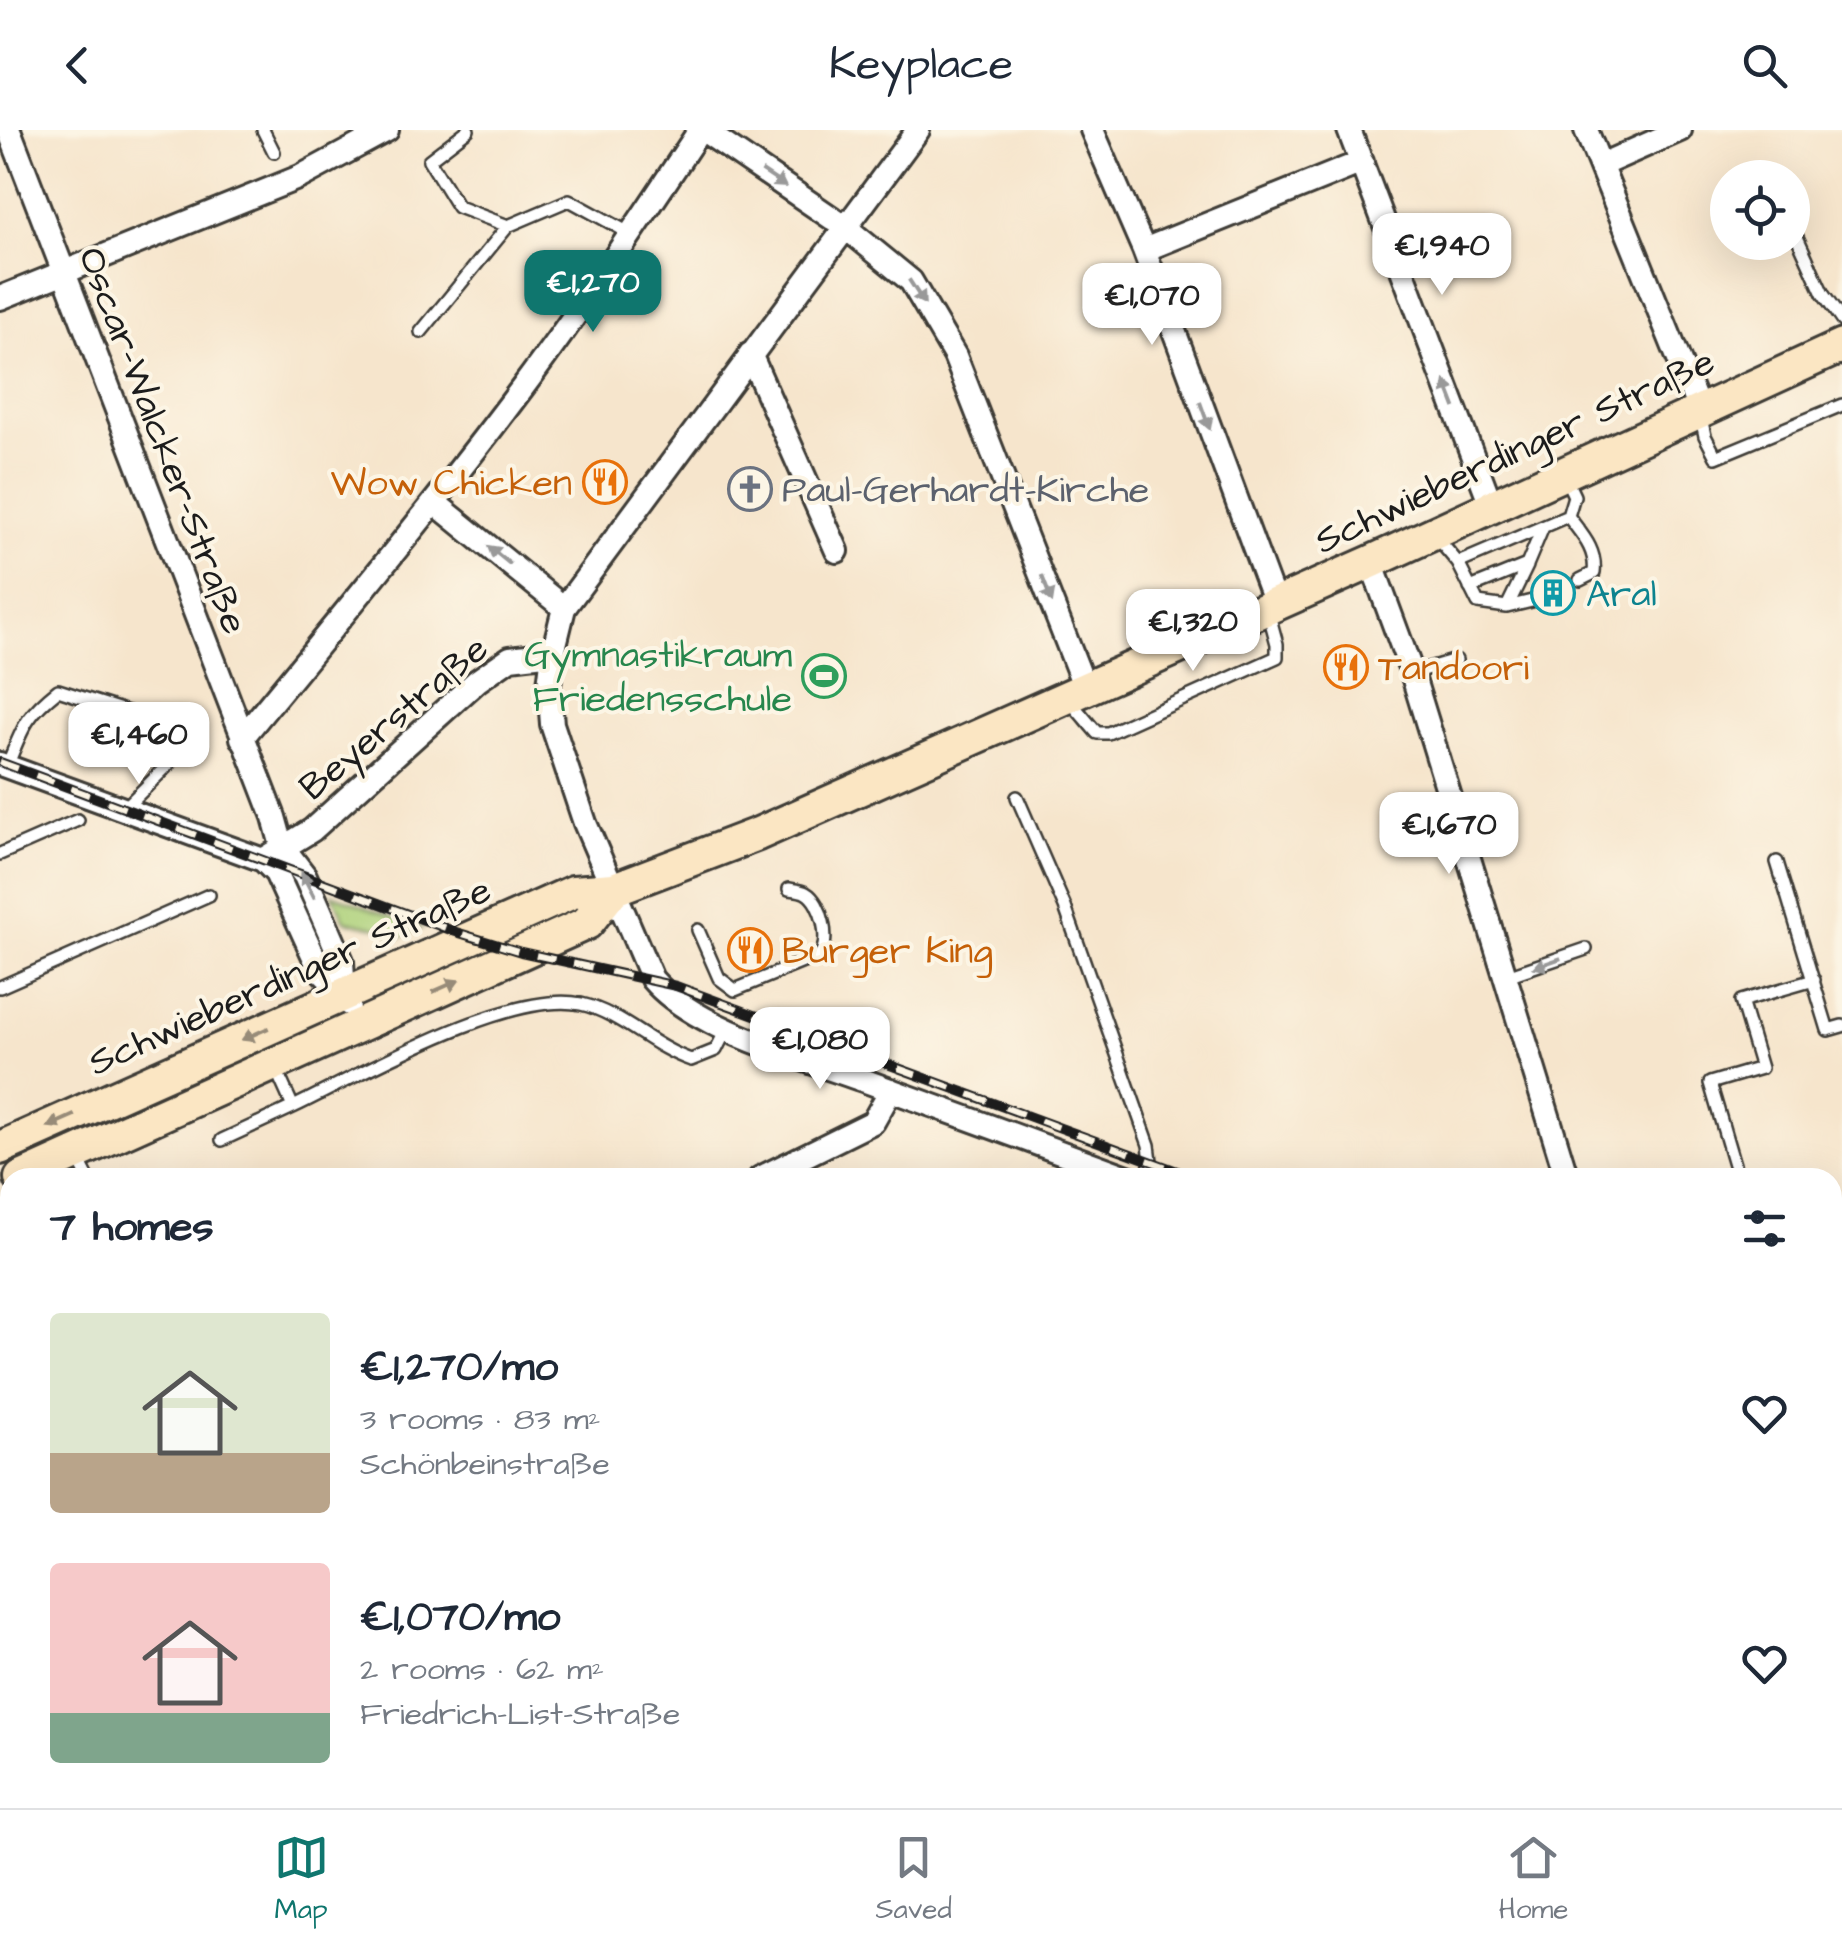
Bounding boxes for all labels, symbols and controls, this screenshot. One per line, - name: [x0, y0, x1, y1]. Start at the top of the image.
- text: Keyplace: [829, 34, 1013, 96]
- icon: back: [50, 38, 105, 93]
- icon: search: [1737, 38, 1792, 93]
- map controls: [1710, 160, 1810, 260]
- button: locate: [1710, 160, 1810, 260]
- one-way arrow: [760, 168, 787, 188]
- pin: €1,940: [1361, 213, 1523, 298]
- text: €1,940: [1394, 223, 1490, 268]
- street label: Oscar-Walcker-Straße: [64, 240, 260, 641]
- pin: €1,270: [512, 250, 674, 335]
- text: €1,270: [546, 260, 640, 305]
- pin: €1,070: [1071, 263, 1233, 348]
- text: €1,070: [1104, 273, 1200, 318]
- one-way arrow: [907, 278, 925, 305]
- street label: Schwieberdinger Straße: [1307, 336, 1723, 567]
- one-way arrow: [1442, 378, 1457, 408]
- one-way arrow: [1198, 401, 1213, 431]
- place label: Wow Chicken: [331, 458, 572, 510]
- restaurant icon: Wow Chicken: [582, 459, 628, 505]
- place label: Paul-Gerhardt-Kirche: [782, 465, 1149, 517]
- church icon: Paul-Gerhardt-Kirche: [727, 466, 773, 512]
- one-way arrow: [487, 545, 512, 566]
- place label: Aral: [1586, 569, 1657, 621]
- building icon: Aral: [1530, 570, 1576, 616]
- one-way arrow: [1039, 574, 1055, 604]
- pin: €1,320: [1112, 589, 1274, 674]
- text: €1,320: [1148, 599, 1238, 644]
- street label: Beyerstraße: [289, 624, 501, 814]
- place label: Gymnastikraum Friedensschule: [524, 630, 792, 726]
- place label: Tandoori: [1378, 643, 1529, 695]
- restaurant icon: Tandoori: [1323, 644, 1369, 690]
- sports icon: Gymnastikraum Friedensschule: [801, 653, 847, 699]
- pin: €1,460: [58, 702, 220, 787]
- text: €1,460: [90, 712, 188, 757]
- pin: €1,670: [1368, 792, 1530, 877]
- text: €1,670: [1401, 802, 1497, 847]
- street label: Schwieberdinger Straße: [80, 865, 499, 1089]
- one-way arrow: [300, 870, 317, 899]
- place label: Burger King: [782, 926, 993, 978]
- restaurant icon: Burger King: [727, 927, 773, 973]
- one-way arrow: [1531, 956, 1561, 971]
- one-way arrow: [431, 978, 461, 994]
- pin: €1,080: [739, 1007, 901, 1092]
- text: €1,080: [772, 1017, 868, 1062]
- one-way arrow: [240, 1025, 269, 1042]
- one-way arrow: [46, 1113, 76, 1129]
- text: 7 homes: [50, 1199, 214, 1257]
- icon: filters: [1737, 1201, 1792, 1256]
- text: €1,270/mo: [360, 1339, 558, 1397]
- icon: home: [130, 1353, 250, 1473]
- icon: heart: [1737, 1386, 1792, 1441]
- text: 3 rooms · 83 m²: [360, 1397, 601, 1442]
- text: Schönbeinstraße: [360, 1442, 610, 1487]
- text: €1,070/mo: [360, 1589, 560, 1647]
- icon: home: [130, 1603, 250, 1723]
- icon: heart: [1737, 1636, 1792, 1691]
- text: 2 rooms · 62 m²: [360, 1647, 604, 1692]
- text: Friedrich-List-Straße: [360, 1692, 680, 1737]
- tab: Map: [274, 1830, 329, 1929]
- tab: Saved: [876, 1830, 952, 1929]
- tab: Home: [1499, 1830, 1568, 1929]

